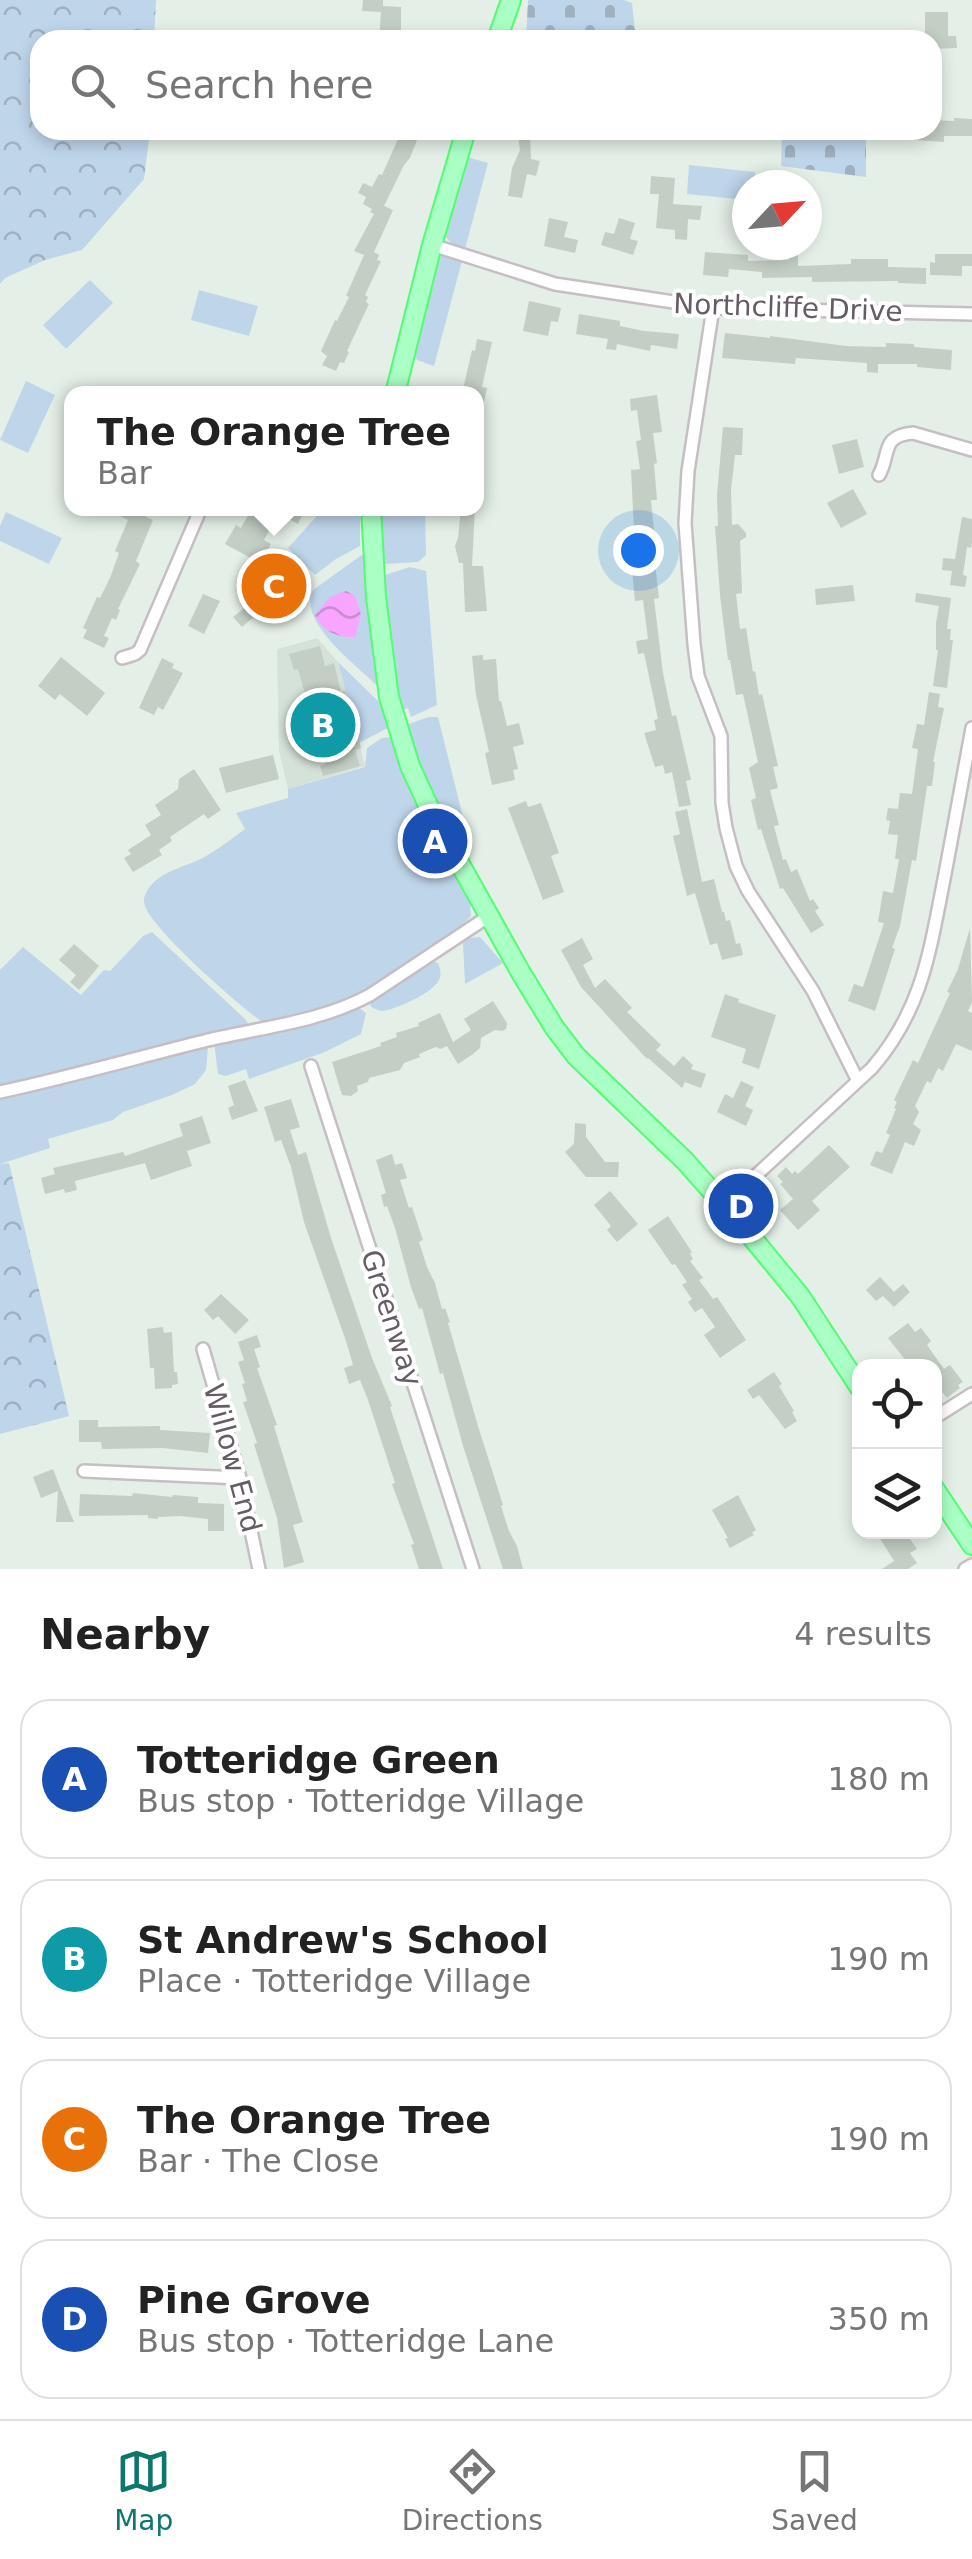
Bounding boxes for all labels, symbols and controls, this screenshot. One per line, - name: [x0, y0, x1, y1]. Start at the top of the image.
- search box: [30, 30, 942, 140]
- icon: search: [65, 58, 120, 113]
- text: Search here: [145, 63, 373, 107]
- north arrow: [732, 170, 822, 260]
- street label: Northcliffe Drive: [673, 287, 903, 328]
- popup: [64, 386, 484, 516]
- text: The Orange Tree: [97, 410, 451, 454]
- text: Bar: [97, 454, 152, 492]
- your location: [613, 525, 664, 576]
- pin: C: [242, 548, 306, 624]
- pin: B: [290, 688, 356, 762]
- pin: A: [402, 804, 468, 878]
- pin: D: [708, 1168, 774, 1244]
- street label: Greenway: [354, 1246, 429, 1391]
- map controls: [852, 1359, 942, 1539]
- button: locate: [852, 1359, 942, 1449]
- street label: Willow End: [197, 1380, 268, 1536]
- button: layers: [852, 1449, 942, 1539]
- text: Nearby: [40, 1610, 210, 1659]
- text: 4 results: [794, 1615, 932, 1653]
- text: Totteridge Green: [137, 1738, 500, 1782]
- text: A: [62, 1760, 87, 1798]
- text: 180 m: [828, 1760, 930, 1798]
- text: Bus stop · Totteridge Village: [137, 1782, 584, 1820]
- text: St Andrew's School: [137, 1918, 549, 1962]
- text: B: [62, 1940, 87, 1978]
- text: 190 m: [828, 1940, 930, 1978]
- text: Place · Totteridge Village: [137, 1962, 531, 2000]
- text: The Orange Tree: [137, 2098, 491, 2142]
- text: C: [63, 2120, 86, 2158]
- text: 190 m: [828, 2120, 930, 2158]
- text: Bar · The Close: [137, 2142, 379, 2180]
- text: Pine Grove: [137, 2278, 371, 2322]
- text: D: [61, 2300, 88, 2338]
- text: 350 m: [828, 2300, 930, 2338]
- text: Bus stop · Totteridge Lane: [137, 2322, 554, 2360]
- tab: Map: [114, 2444, 173, 2537]
- tab: Directions: [402, 2444, 543, 2537]
- tab: Saved: [771, 2444, 858, 2537]

